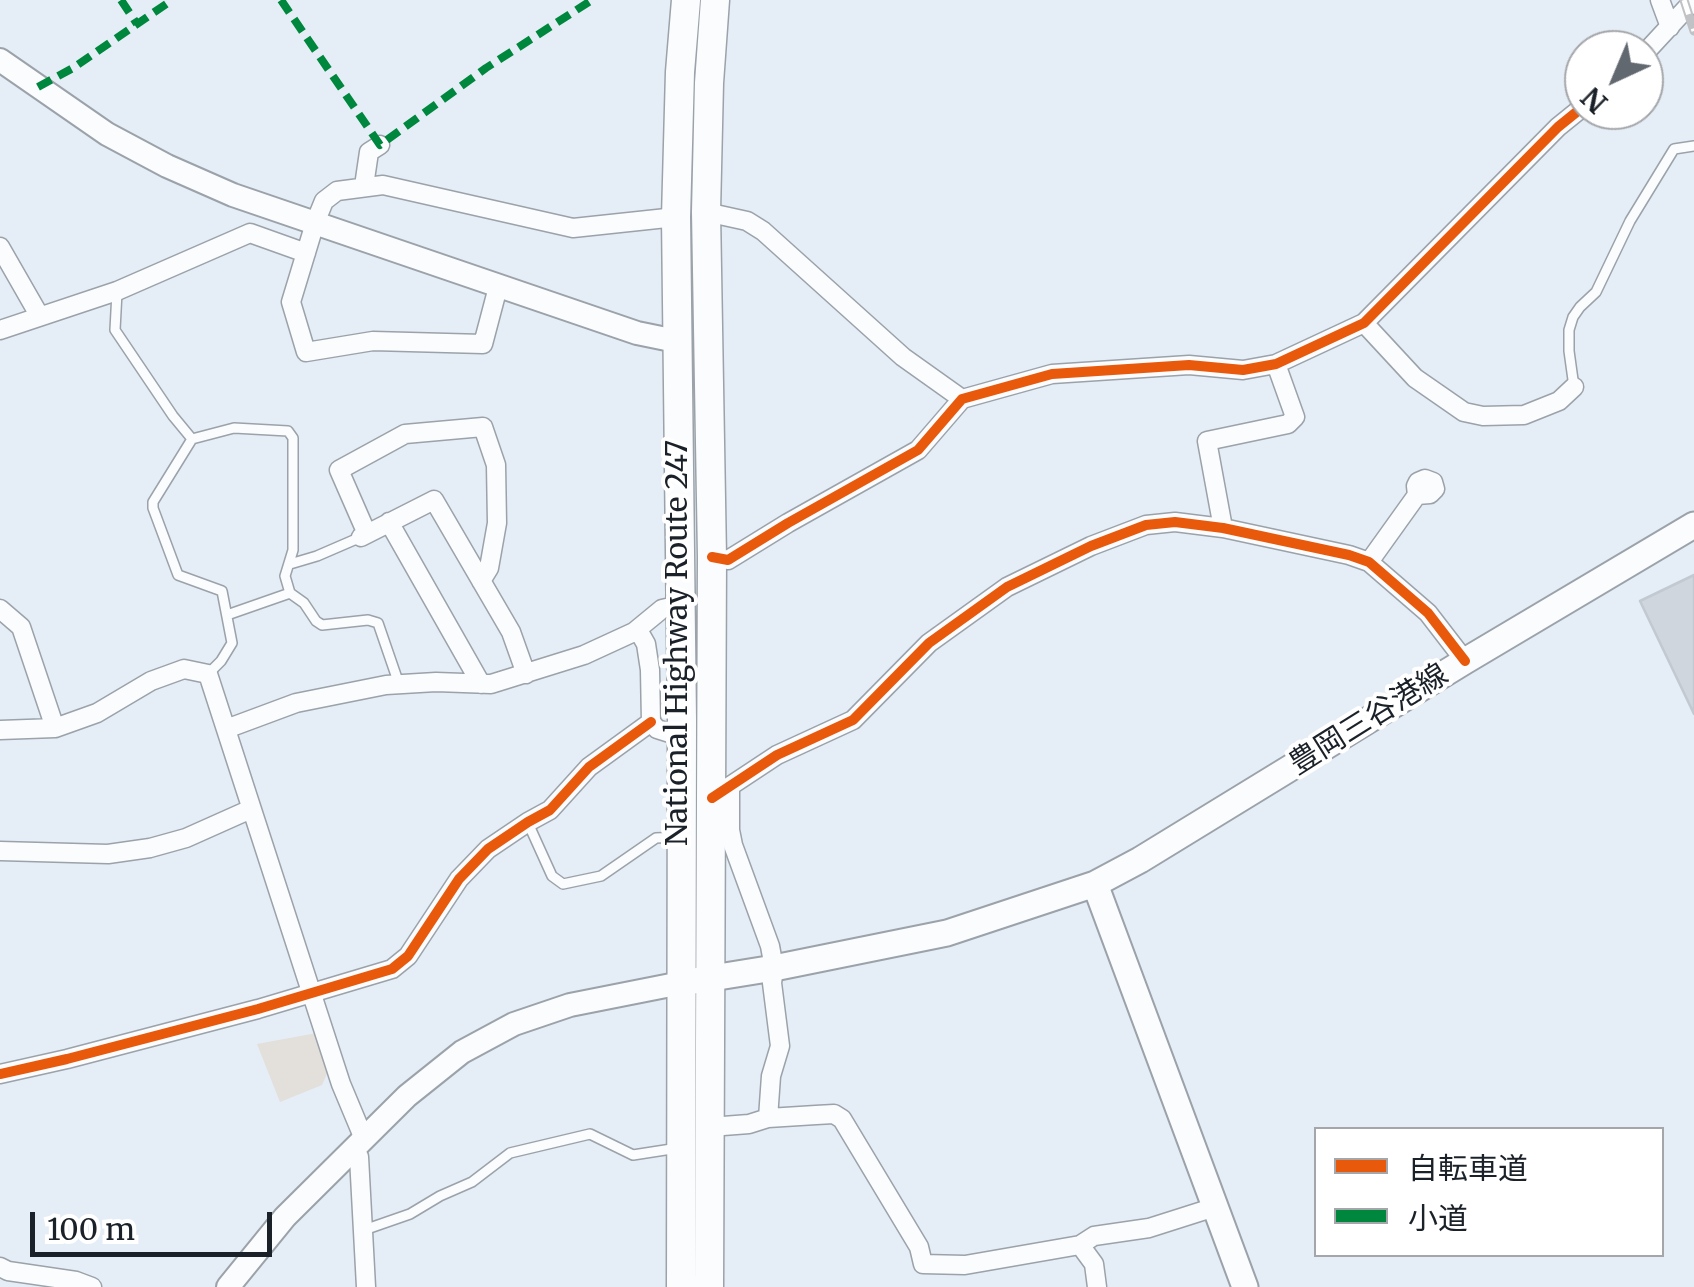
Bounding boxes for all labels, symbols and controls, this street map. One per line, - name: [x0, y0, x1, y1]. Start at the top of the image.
- north arrow: [1564, 30, 1664, 130]
- text: N: [1574, 80, 1615, 121]
- street label: National Highway Route 247: [661, 440, 697, 846]
- street label: 豊岡三谷港線: [1283, 657, 1455, 783]
- legend: [1314, 1127, 1664, 1257]
- text: 自転車道: [1408, 1149, 1528, 1187]
- scale bar: [35, 1192, 278, 1254]
- text: 小道: [1408, 1199, 1468, 1237]
- text: 100 m: [47, 1210, 135, 1248]

